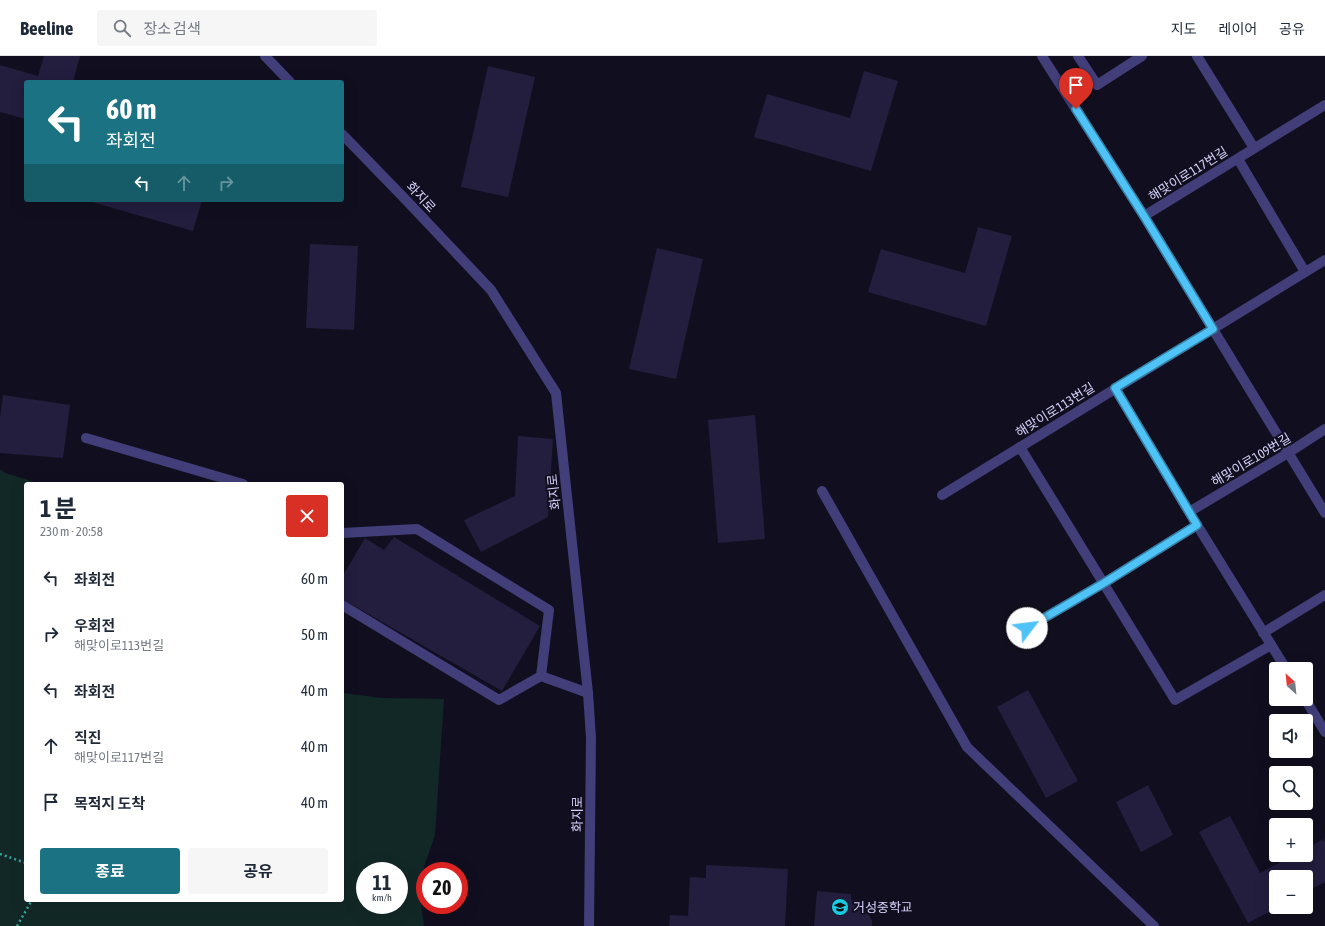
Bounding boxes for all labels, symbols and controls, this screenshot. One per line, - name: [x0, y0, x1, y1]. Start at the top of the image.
- search box: [97, 10, 377, 46]
- text: Beeline: [20, 17, 73, 39]
- icon: search: [111, 17, 133, 39]
- text: 장소 검색: [143, 20, 201, 37]
- text: 지도: [1171, 21, 1197, 37]
- text: 레이어: [1219, 21, 1257, 37]
- text: 공유: [1279, 21, 1305, 37]
- pin: [1059, 68, 1093, 109]
- icon: arrive: [1065, 74, 1087, 96]
- text: 60 m: [106, 93, 156, 125]
- icon: left: [40, 96, 92, 148]
- text: 좌회전: [106, 130, 156, 151]
- street label: 해맞이로117번길: [1146, 144, 1230, 204]
- icon: left: [131, 172, 153, 194]
- icon: ahead: [173, 172, 195, 194]
- icon: right: [215, 172, 237, 194]
- street label: 화지로: [403, 179, 439, 215]
- street label: 해맞이로113번길: [1013, 380, 1097, 440]
- street label: 해맞이로109번길: [1209, 430, 1293, 490]
- street label: 화지로: [545, 473, 563, 511]
- text: 1 분: [40, 495, 77, 522]
- button: close: [286, 495, 328, 537]
- text: 230 m · 20:58: [40, 524, 103, 539]
- icon: left: [40, 567, 62, 589]
- text: 60 m: [301, 570, 328, 587]
- text: 좌회전: [74, 571, 115, 588]
- position arrow: [1006, 607, 1048, 649]
- text: 우회전: [74, 617, 115, 634]
- icon: right: [40, 623, 62, 645]
- text: 50 m: [301, 626, 328, 643]
- text: 해맞이로113번길: [74, 638, 164, 653]
- north arrow: [1269, 662, 1313, 706]
- map controls: [1269, 662, 1313, 914]
- icon: left: [40, 679, 62, 701]
- text: 40 m: [301, 682, 328, 699]
- text: 좌회전: [74, 683, 115, 700]
- button: sound: [1269, 714, 1313, 758]
- text: 직진: [74, 729, 102, 746]
- icon: ahead: [40, 735, 62, 757]
- text: 40 m: [301, 738, 328, 755]
- text: 해맞이로117번길: [74, 750, 164, 765]
- button: search: [1269, 766, 1313, 810]
- icon: arrive: [40, 791, 62, 813]
- text: 40 m: [301, 794, 328, 811]
- text: 목적지 도착: [74, 795, 145, 812]
- street label: 화지로: [570, 796, 585, 832]
- button: +: [1269, 818, 1313, 862]
- button: 종료: [40, 848, 180, 894]
- button: 공유: [188, 848, 328, 894]
- speed limit sign: 20: [416, 862, 468, 914]
- button: −: [1269, 870, 1313, 914]
- text: 11: [373, 871, 391, 894]
- text: km/h: [372, 892, 392, 903]
- school or university icon: 거성중학교: [830, 897, 850, 917]
- place label: 거성중학교: [853, 900, 913, 915]

